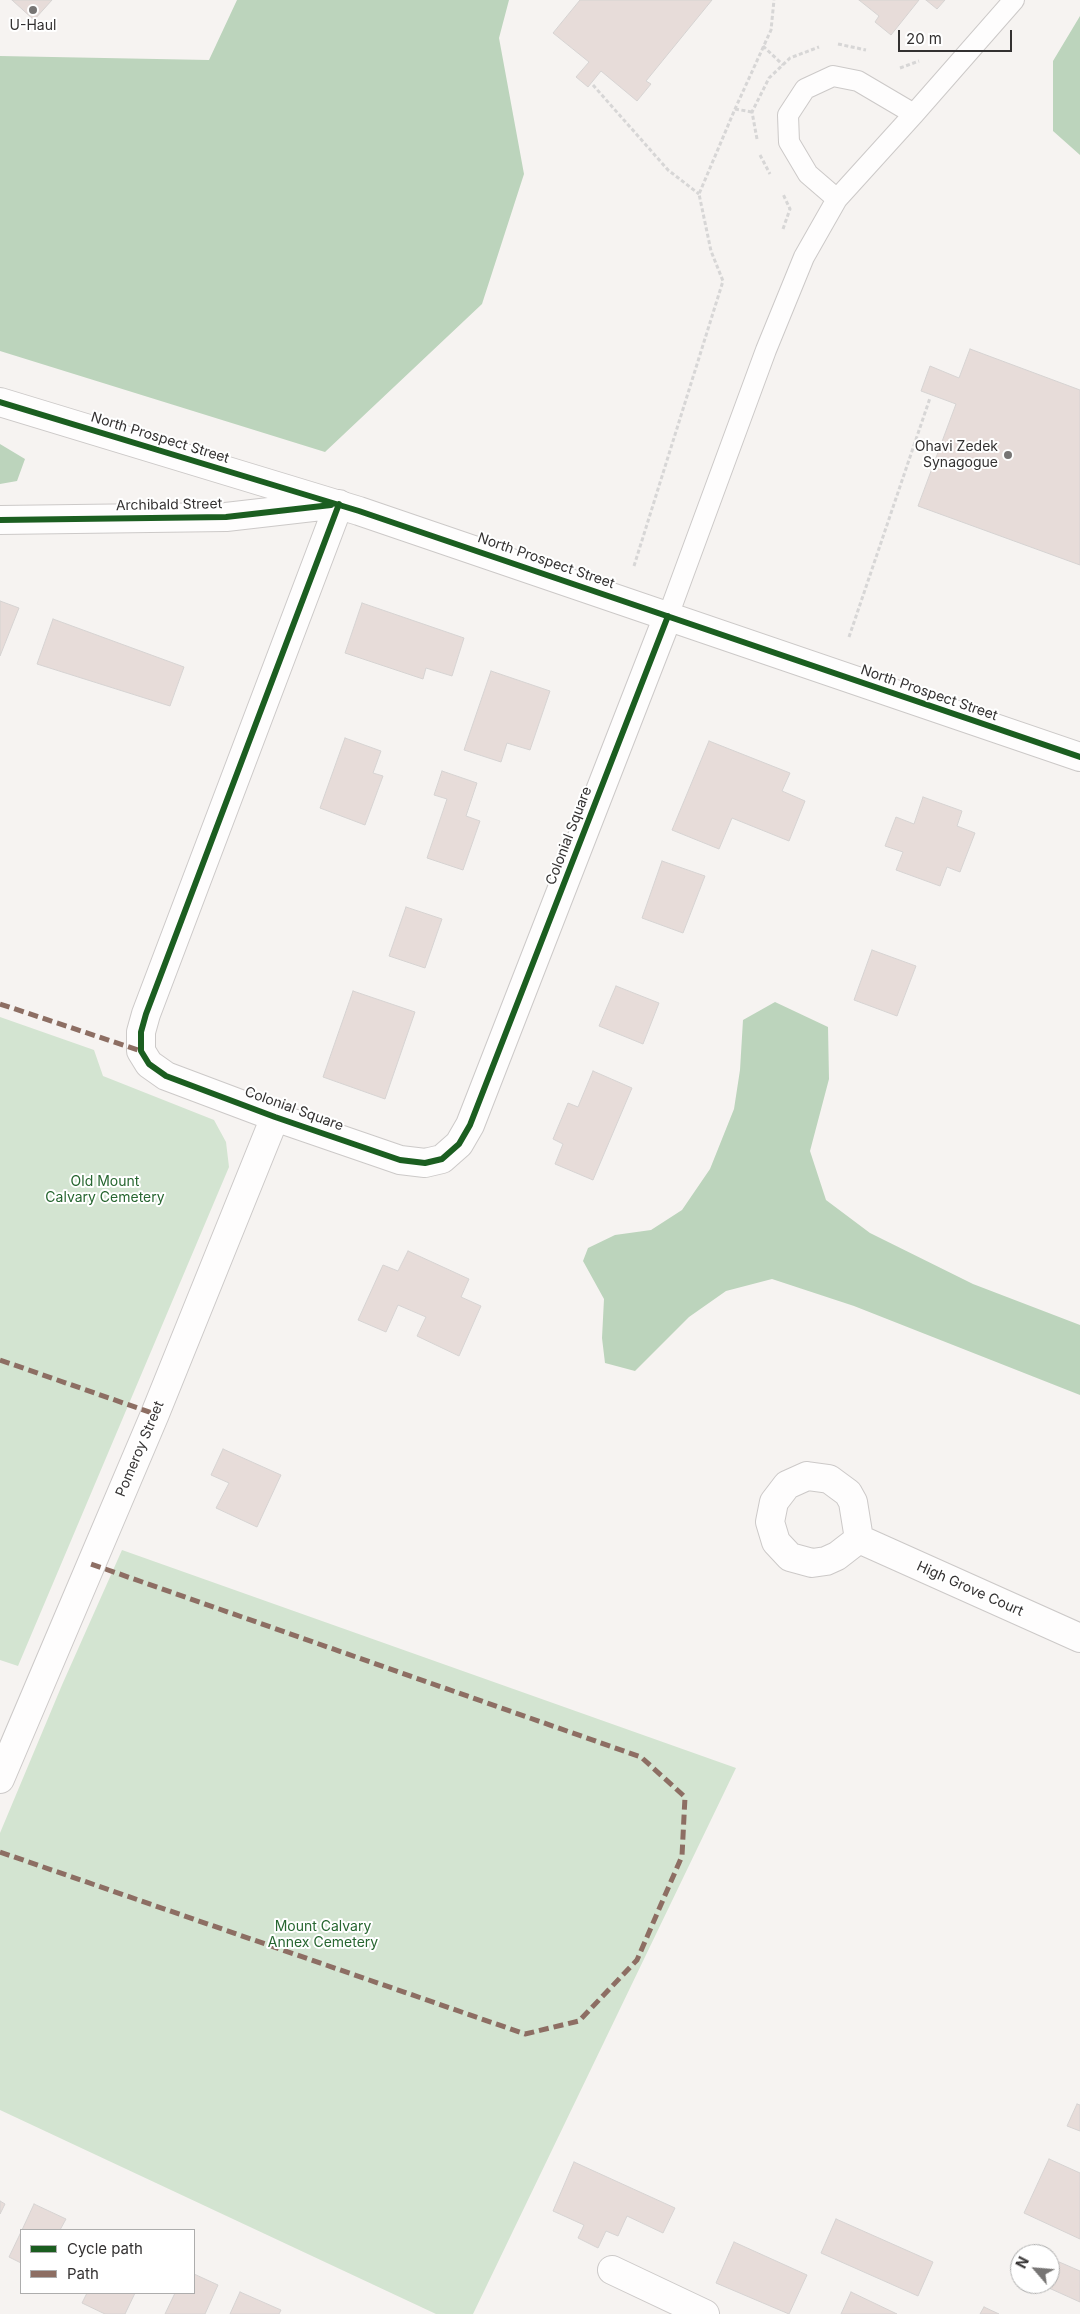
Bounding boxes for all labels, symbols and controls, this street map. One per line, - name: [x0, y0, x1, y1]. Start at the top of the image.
- marker: U-Haul: [27, 4, 39, 16]
- place label: U-Haul: [10, 18, 56, 34]
- scale bar: [900, 20, 1014, 52]
- text: 20 m: [906, 29, 942, 48]
- street label: North Prospect Street: [89, 409, 231, 467]
- place label: Ohavi Zedek Synagogue: [915, 439, 998, 472]
- marker: Ohavi Zedek Synagogue: [1002, 449, 1014, 461]
- street label: Archibald Street: [116, 496, 222, 514]
- street label: North Prospect Street: [475, 530, 617, 592]
- street label: North Prospect Street: [858, 662, 1000, 724]
- street label: Colonial Square: [542, 784, 596, 888]
- street label: Colonial Square: [242, 1083, 346, 1135]
- park label: Old Mount Calvary Cemetery: [45, 1174, 165, 1206]
- street label: Pomeroy Street: [112, 1399, 168, 1499]
- street label: High Grove Court: [914, 1558, 1026, 1620]
- park label: Mount Calvary Annex Cemetery: [268, 1919, 378, 1951]
- legend: [20, 2229, 195, 2294]
- text: Cycle path: [67, 2239, 143, 2258]
- north arrow: [1010, 2244, 1060, 2294]
- text: N: [1012, 2254, 1032, 2271]
- text: Path: [67, 2264, 99, 2283]

